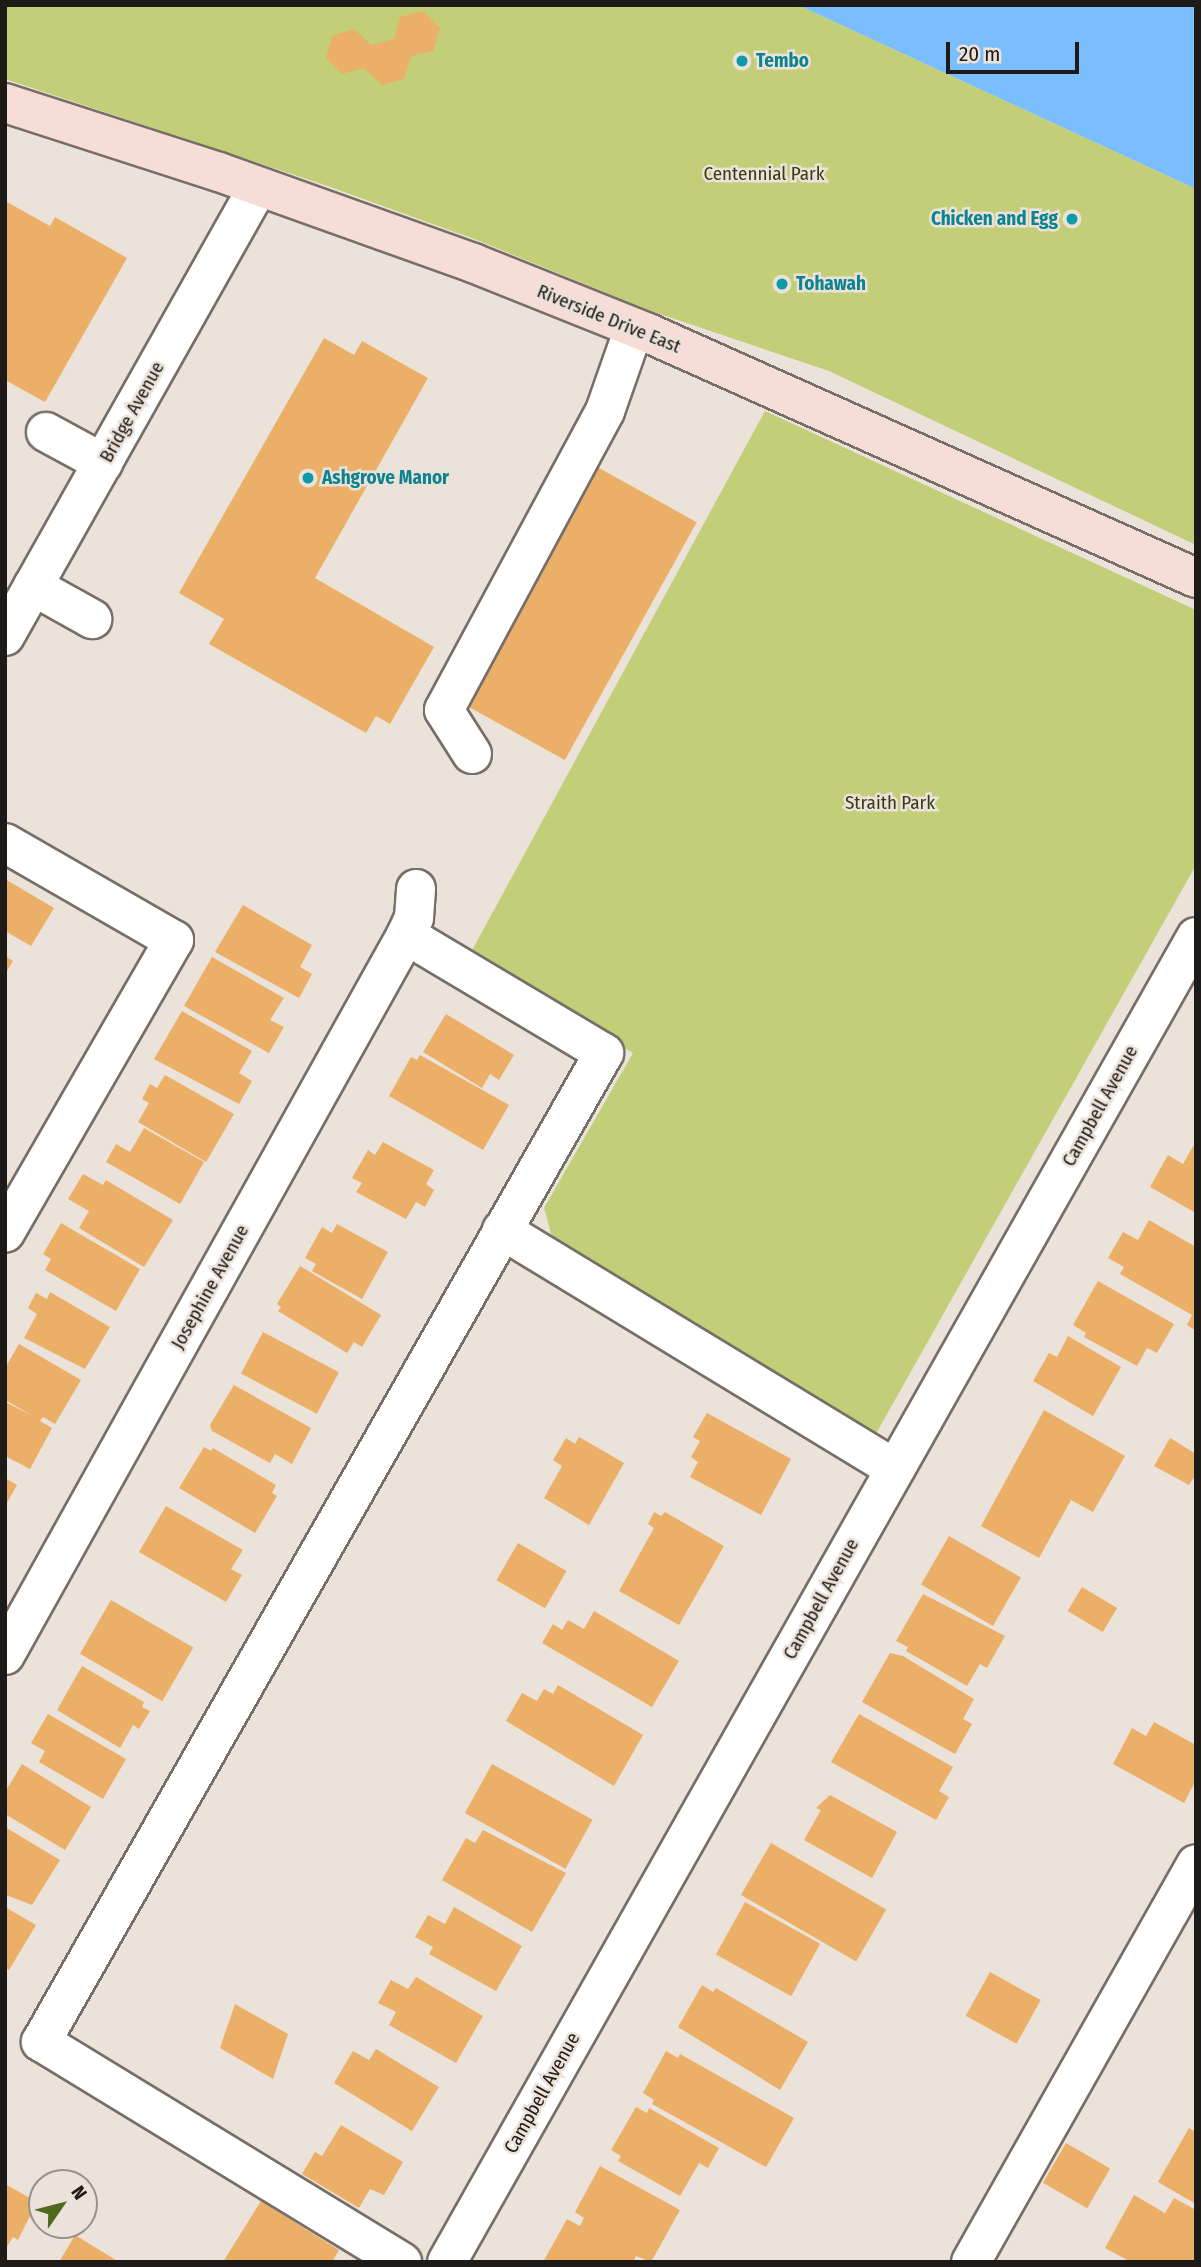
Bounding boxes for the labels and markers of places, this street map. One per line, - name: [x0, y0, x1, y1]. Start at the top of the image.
- place label: Tembo: [756, 50, 809, 72]
- marker: Tembo: [734, 53, 750, 69]
- place label: Chicken and Egg: [931, 208, 1058, 230]
- marker: Chicken and Egg: [1064, 211, 1080, 227]
- place label: Tohawah: [796, 273, 866, 295]
- marker: Tohawah: [774, 276, 790, 292]
- place label: Ashgrove Manor: [322, 467, 449, 489]
- marker: Ashgrove Manor: [300, 470, 316, 486]

